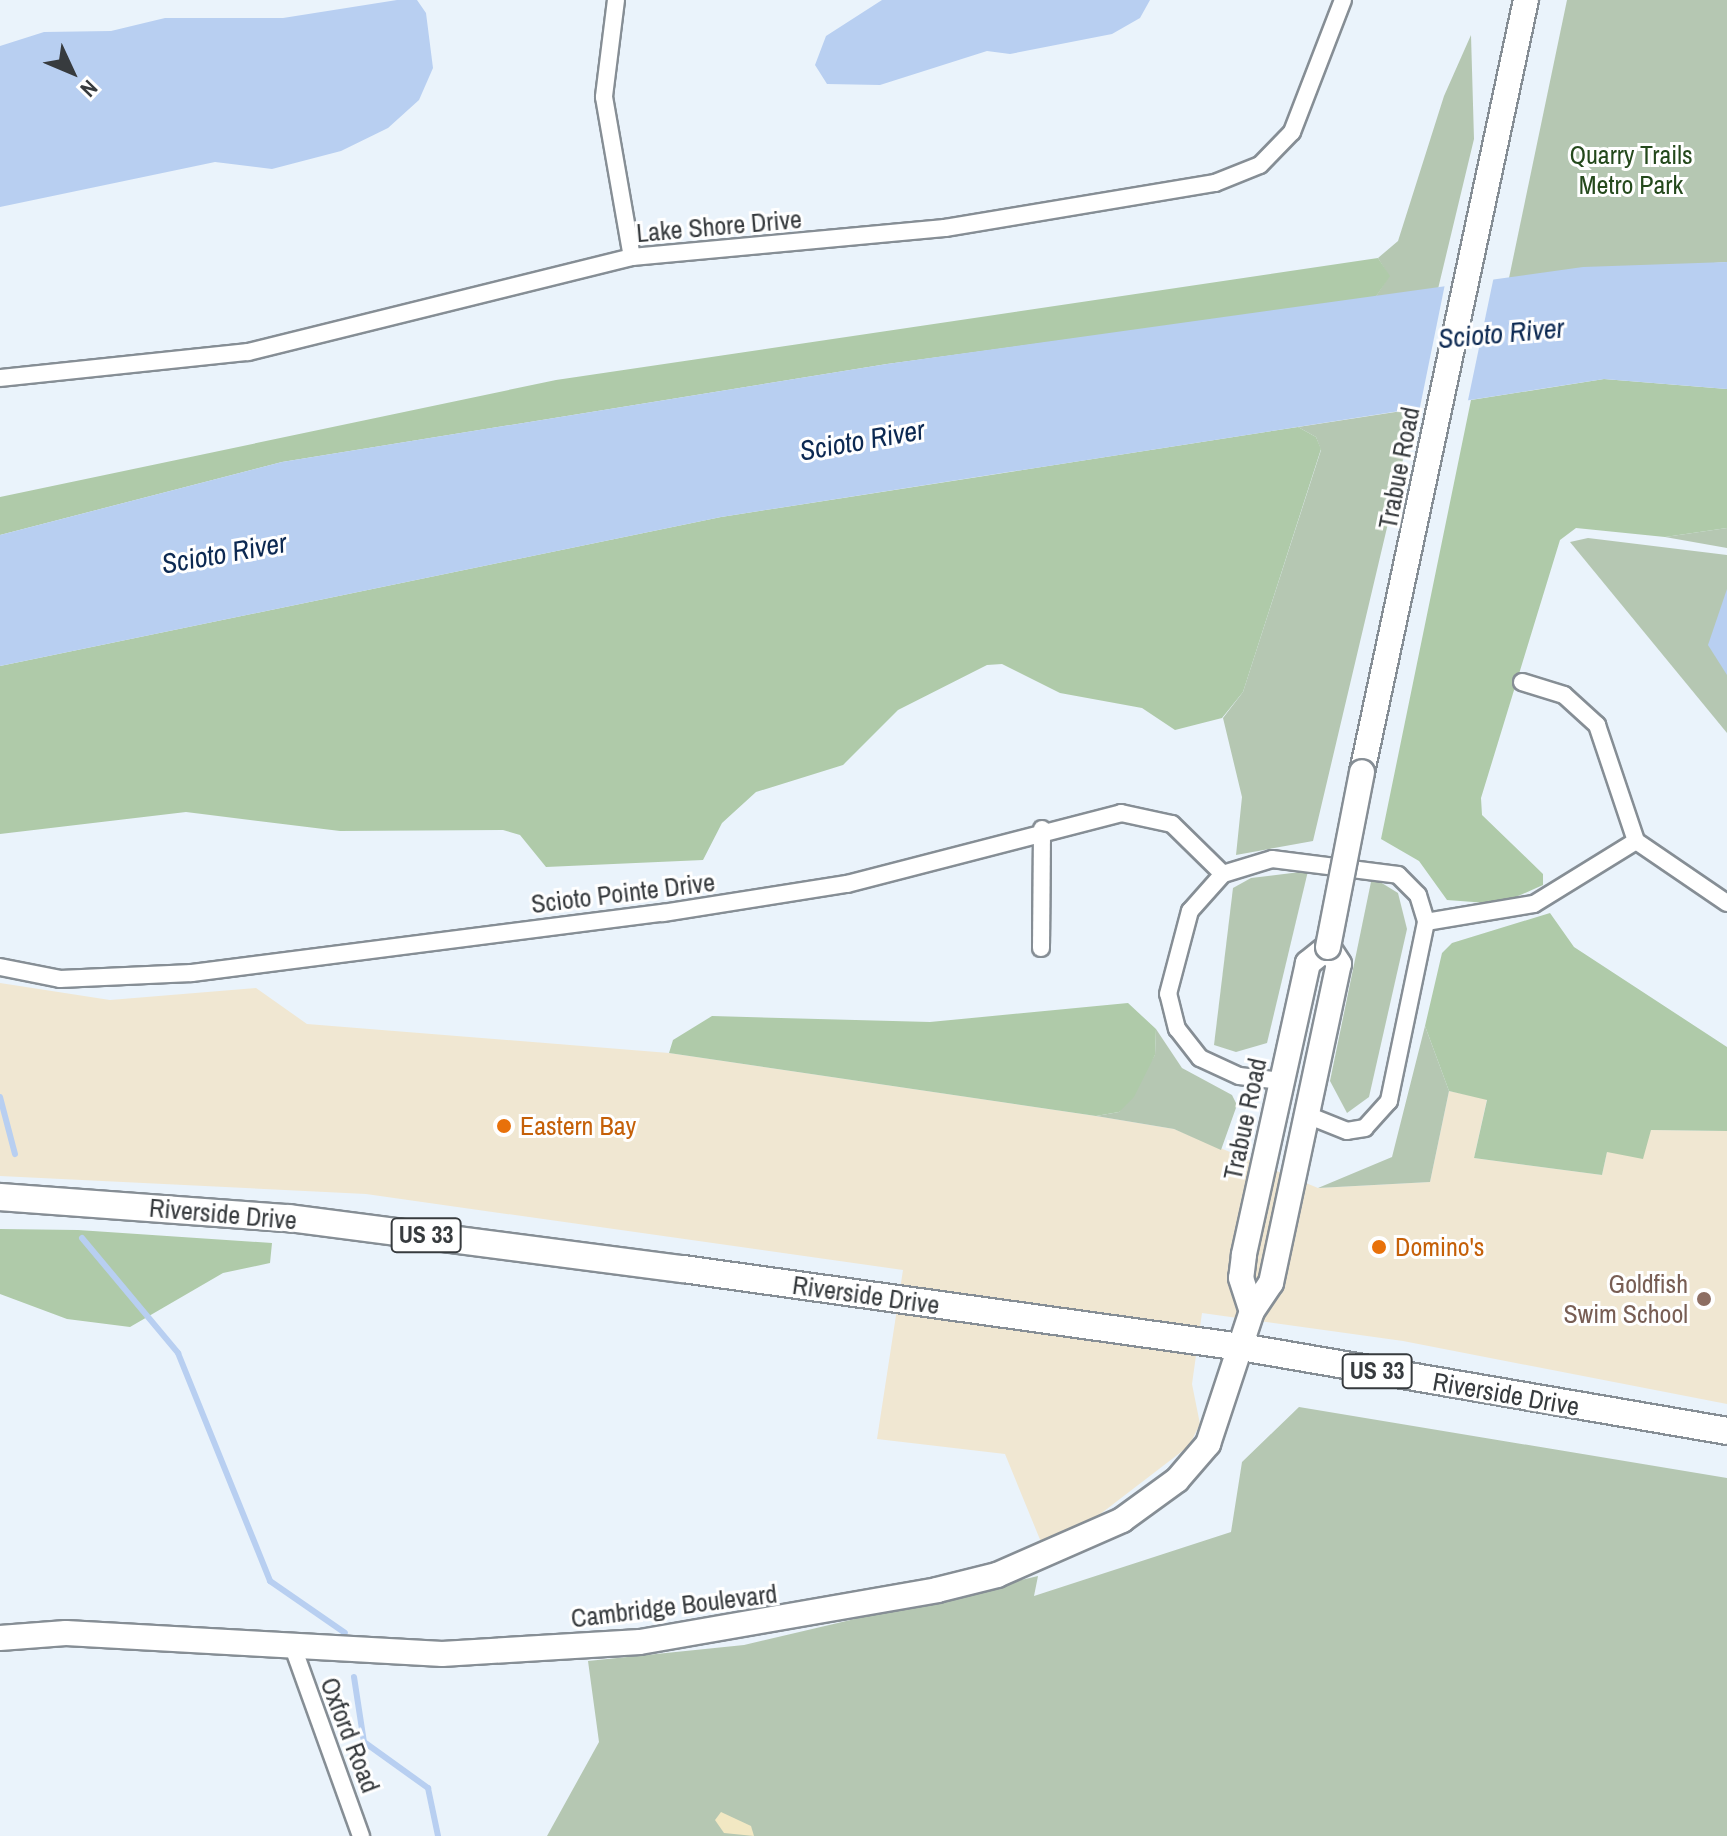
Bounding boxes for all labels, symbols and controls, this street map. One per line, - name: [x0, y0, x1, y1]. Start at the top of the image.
- north arrow: [32, 32, 112, 112]
- text: N: [74, 74, 105, 104]
- park label: Quarry Trails Metro Park: [1569, 139, 1693, 200]
- street label: Lake Shore Drive: [635, 203, 803, 249]
- water label: Scioto River: [1437, 311, 1565, 355]
- street label: Trabue Road: [1372, 404, 1426, 532]
- water label: Scioto River: [797, 412, 927, 468]
- water label: Scioto River: [159, 525, 289, 581]
- street label: Scioto Pointe Drive: [529, 866, 717, 920]
- street label: Trabue Road: [1217, 1055, 1273, 1183]
- place label: Eastern Bay: [520, 1110, 636, 1142]
- marker: Eastern Bay: [495, 1117, 513, 1135]
- street label: Riverside Drive: [148, 1192, 298, 1236]
- road number: US 33: [390, 1215, 462, 1255]
- place label: Domino's: [1395, 1231, 1484, 1263]
- marker: Domino's: [1370, 1238, 1388, 1256]
- place label: Goldfish Swim School: [1564, 1268, 1688, 1330]
- street label: Riverside Drive: [791, 1269, 941, 1321]
- marker: Goldfish Swim School: [1695, 1290, 1713, 1308]
- road number: US 33: [1341, 1351, 1413, 1391]
- street label: Riverside Drive: [1430, 1366, 1582, 1422]
- street label: Cambridge Boulevard: [569, 1578, 779, 1634]
- street label: Oxford Road: [314, 1673, 386, 1797]

